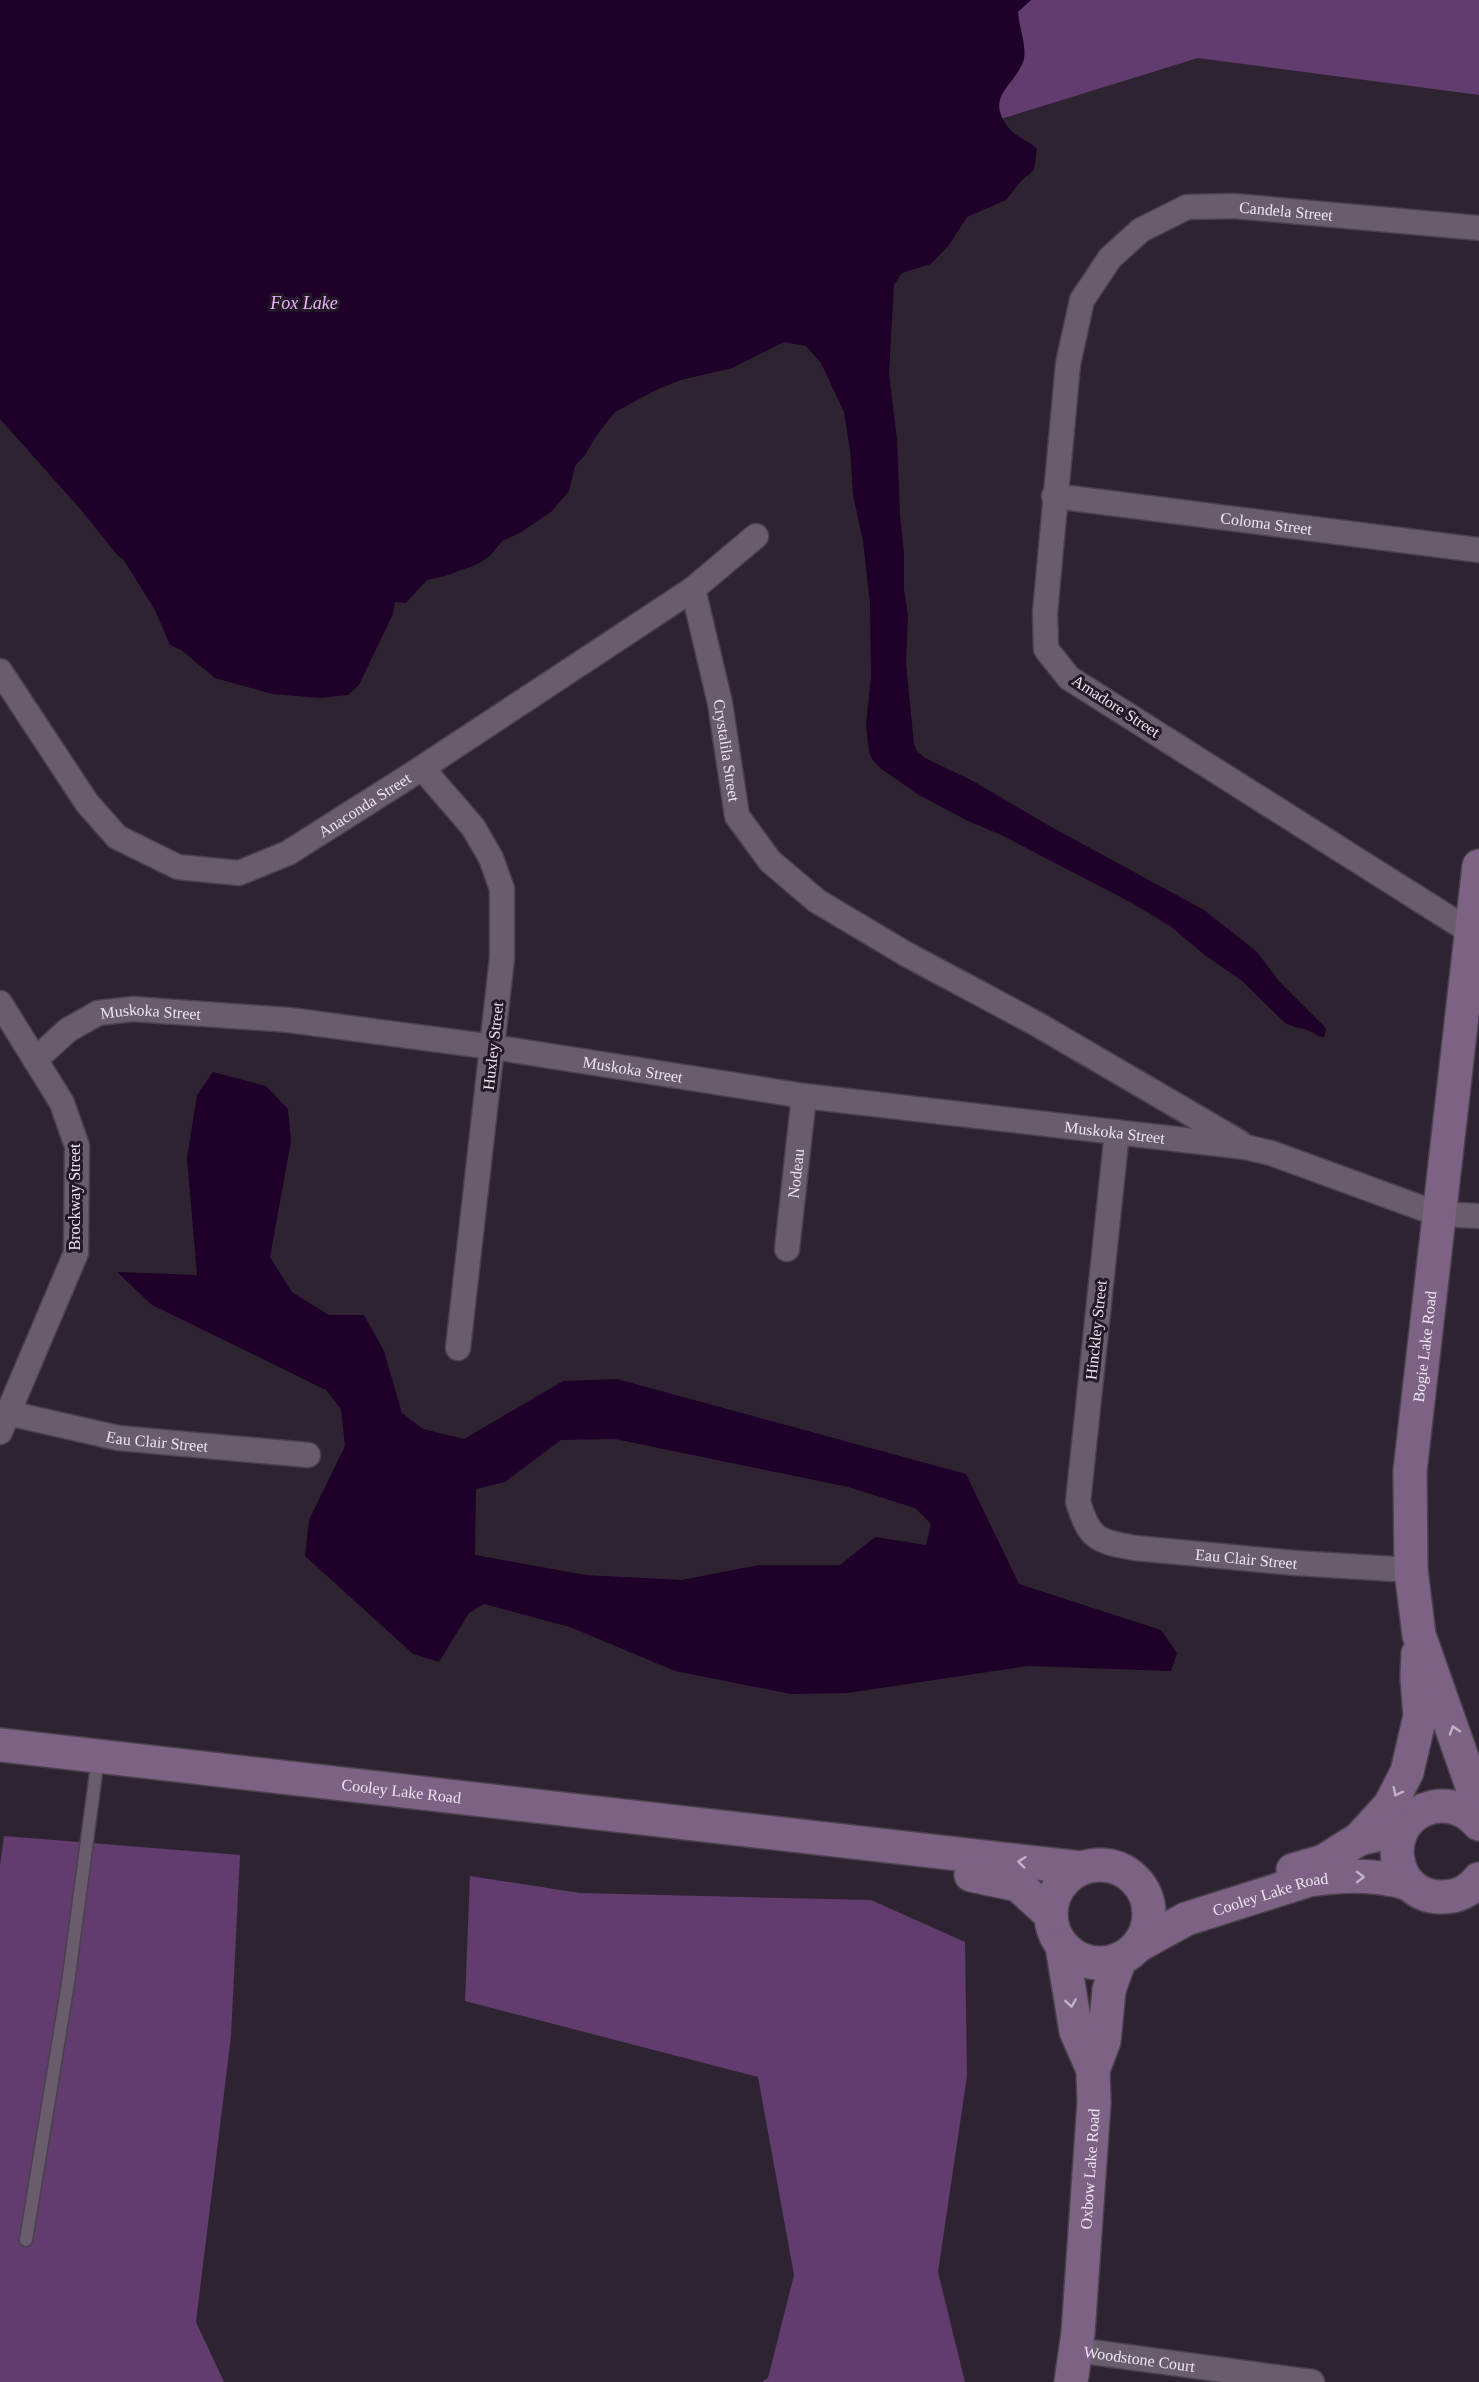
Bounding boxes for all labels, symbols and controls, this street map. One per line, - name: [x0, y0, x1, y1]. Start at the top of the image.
- street label: Candela Street: [1238, 198, 1334, 223]
- water label: Fox Lake: [269, 293, 338, 313]
- street label: Coloma Street: [1220, 509, 1314, 537]
- street label: Amadore Street: [1069, 671, 1163, 741]
- street label: Crystalila Street: [711, 698, 743, 803]
- street label: Anaconda Street: [315, 769, 414, 840]
- street label: Muskoka Street: [99, 1000, 202, 1022]
- street label: Huxley Street: [480, 1001, 507, 1091]
- street label: Muskoka Street: [582, 1053, 685, 1085]
- street label: Muskoka Street: [1064, 1118, 1166, 1146]
- street label: Brockway Street: [66, 1143, 84, 1251]
- street label: Nodeau: [784, 1148, 807, 1199]
- street label: Hinckley Street: [1082, 1279, 1111, 1381]
- street label: Bogie Lake Road: [1409, 1290, 1439, 1403]
- street label: Eau Clair Street: [104, 1427, 209, 1455]
- street label: Eau Clair Street: [1195, 1545, 1299, 1572]
- one-way arrow: [1448, 1725, 1461, 1736]
- street label: Cooley Lake Road: [341, 1775, 462, 1806]
- one-way arrow: [1393, 1786, 1404, 1796]
- one-way arrow: [1018, 1856, 1027, 1869]
- street label: Cooley Lake Road: [1210, 1869, 1329, 1919]
- one-way arrow: [1355, 1871, 1364, 1883]
- one-way arrow: [1065, 1999, 1077, 2008]
- street label: Oxbow Lake Road: [1077, 2108, 1102, 2230]
- street label: Woodstone Court: [1083, 2343, 1197, 2375]

